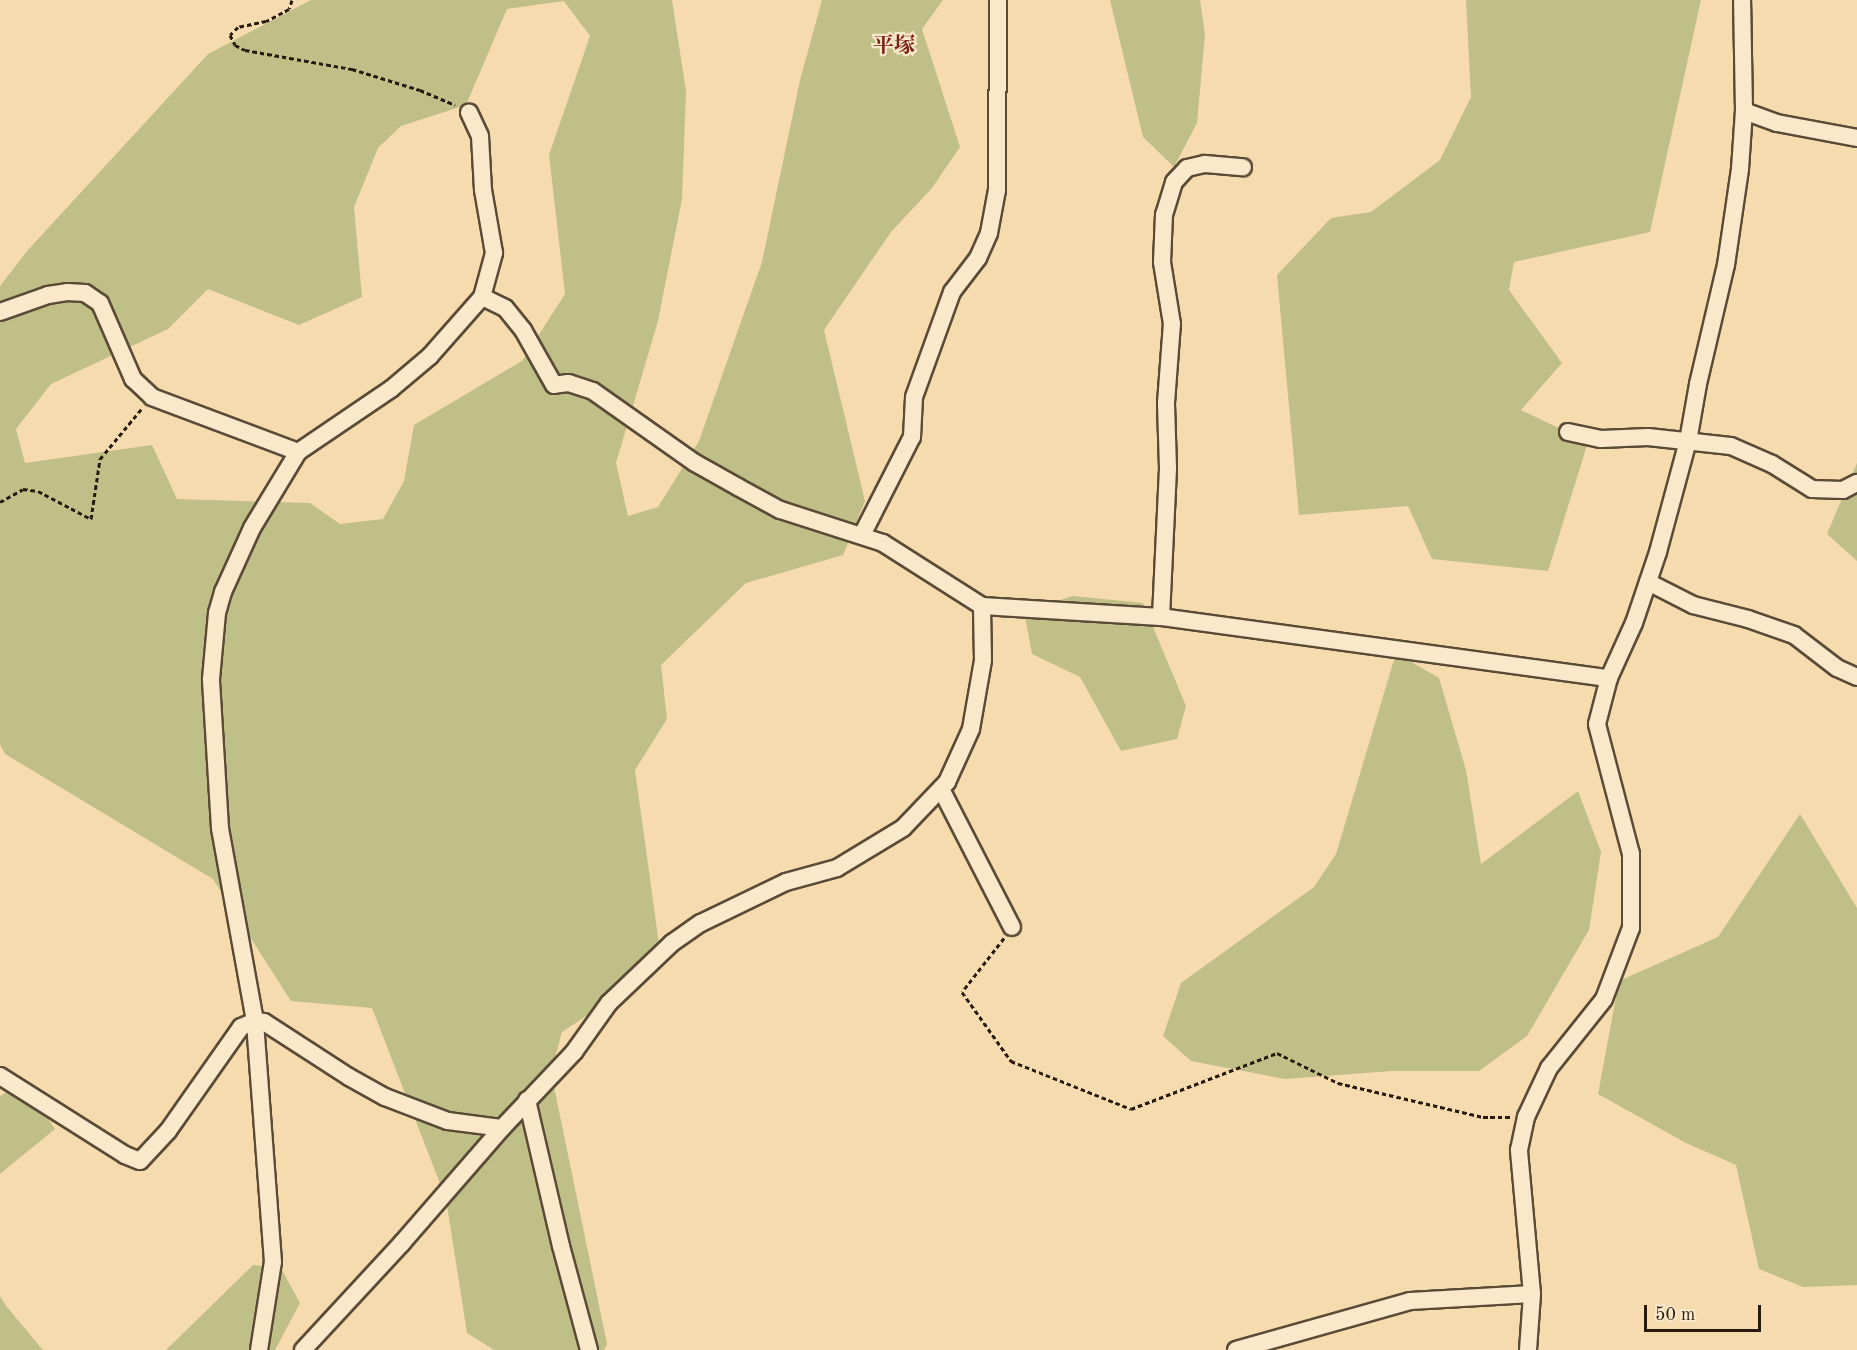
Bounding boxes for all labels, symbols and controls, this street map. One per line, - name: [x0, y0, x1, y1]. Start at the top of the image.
- district label: 平塚: [873, 34, 915, 60]
- scale bar: [1647, 1293, 1764, 1331]
- text: 50 m: [1655, 1306, 1695, 1324]

